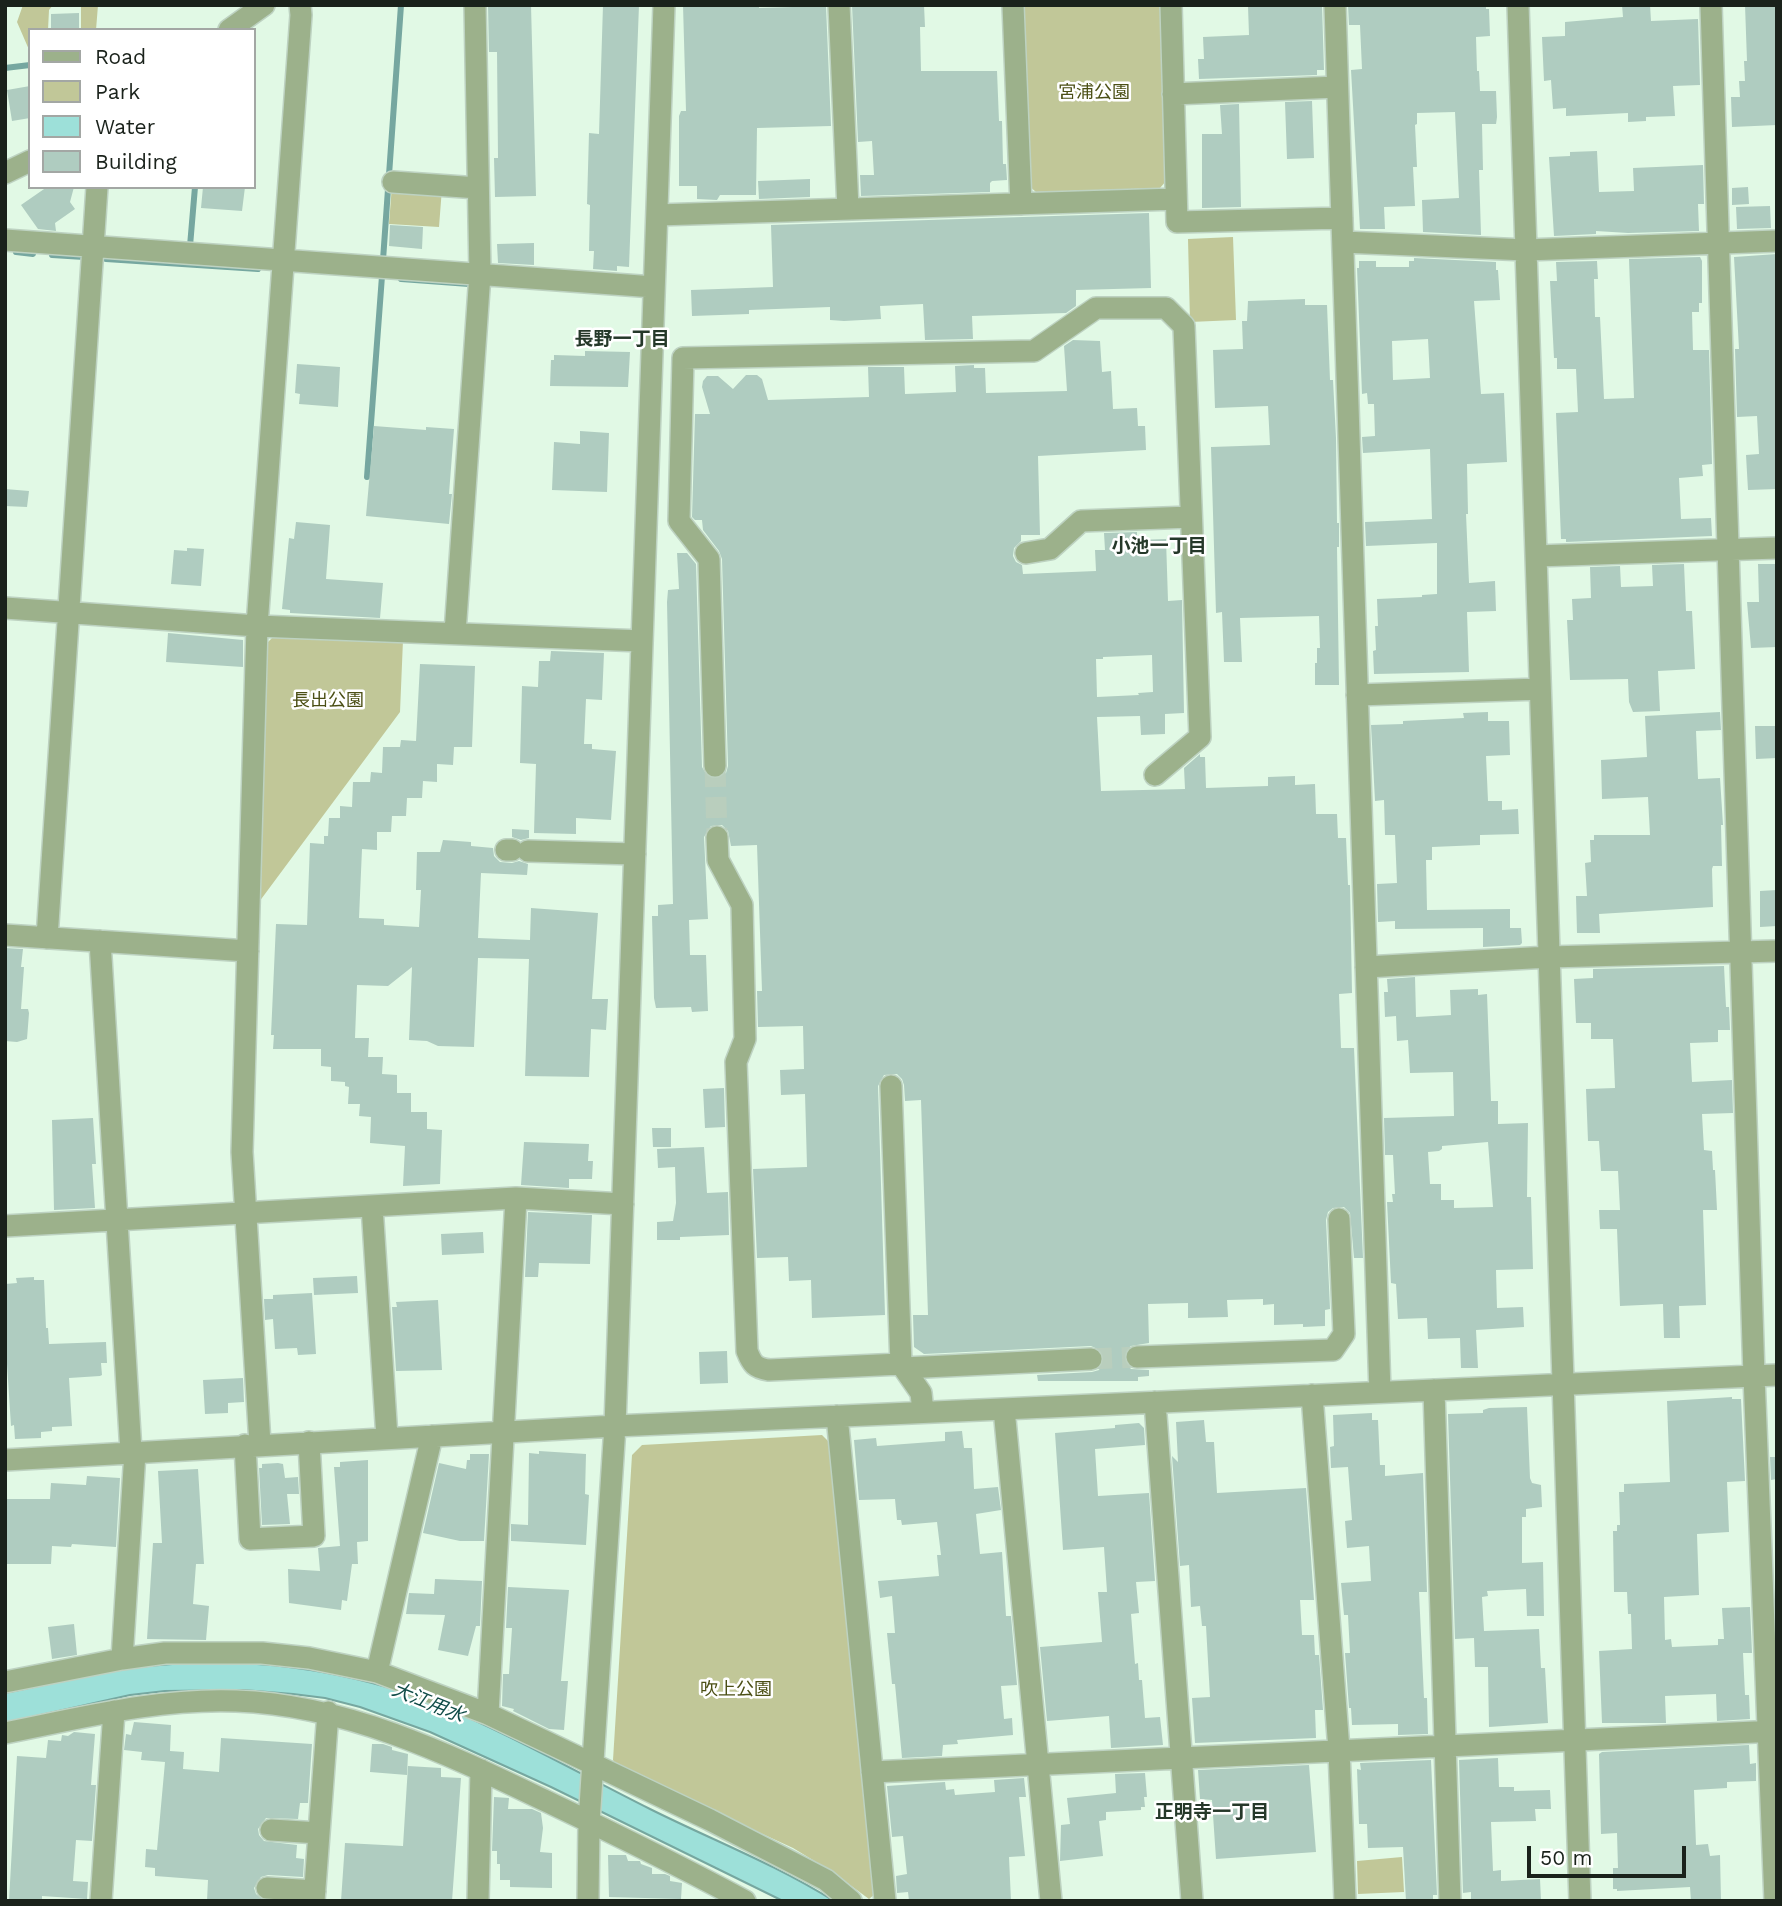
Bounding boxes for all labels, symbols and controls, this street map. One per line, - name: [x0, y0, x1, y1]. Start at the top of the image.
- legend: [28, 28, 256, 189]
- text: Road: [95, 44, 146, 69]
- text: Park: [95, 79, 140, 104]
- park label: 宮浦公園: [1058, 82, 1130, 104]
- text: Water: [95, 114, 155, 139]
- text: Building: [95, 149, 177, 174]
- district label: 長野一丁目: [575, 328, 669, 350]
- district label: 小池一丁目: [1112, 535, 1206, 557]
- park label: 長出公園: [292, 690, 364, 712]
- water label: 大江用水: [388, 1678, 468, 1728]
- park label: 吹上公園: [700, 1679, 772, 1701]
- district label: 正明寺一丁目: [1155, 1801, 1269, 1823]
- scale bar: [1530, 1832, 1689, 1876]
- text: 50 m: [1540, 1845, 1592, 1870]

